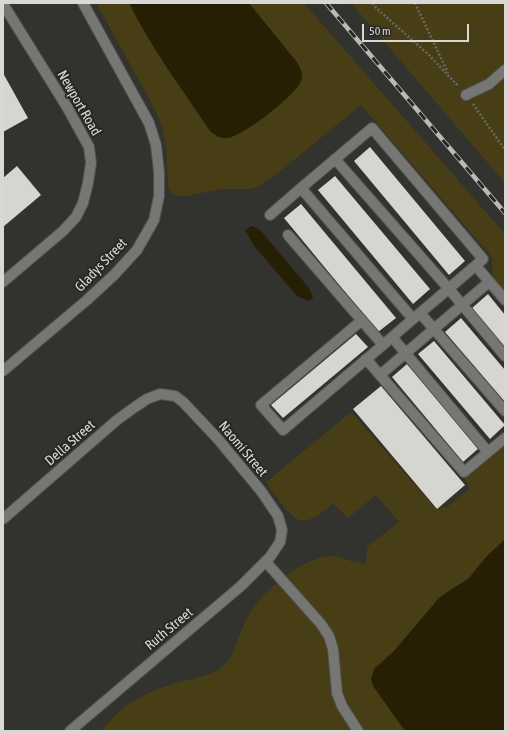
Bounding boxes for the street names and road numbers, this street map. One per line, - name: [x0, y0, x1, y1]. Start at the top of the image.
- street label: Newport Road: [54, 67, 104, 139]
- street label: Gladys Street: [71, 235, 131, 295]
- street label: Della Street: [42, 417, 98, 469]
- street label: Naomi Street: [215, 418, 271, 480]
- street label: Ruth Street: [142, 604, 196, 654]

